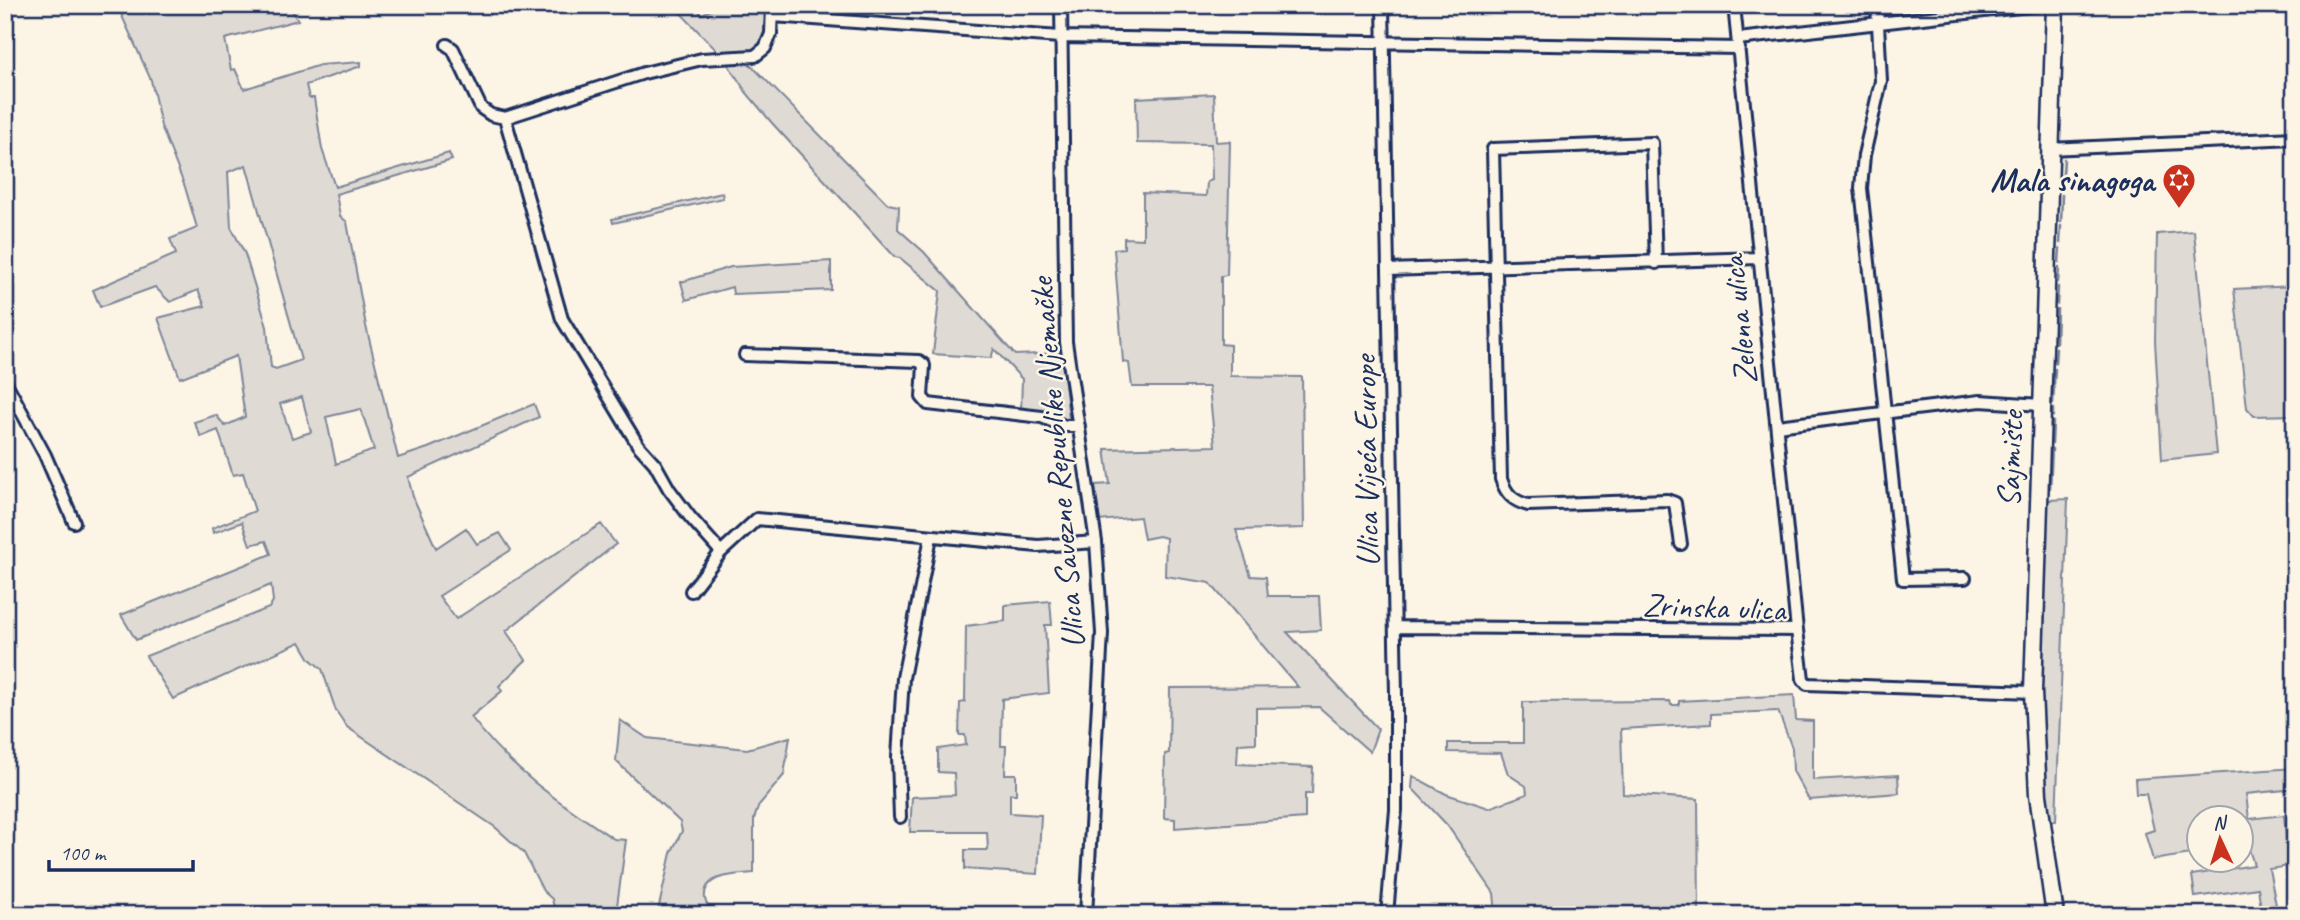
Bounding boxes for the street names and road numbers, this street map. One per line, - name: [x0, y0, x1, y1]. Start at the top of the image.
- street label: Zelena ulica: [1711, 251, 1767, 386]
- street label: Ulica Savezne Republike Njemačke: [1020, 274, 1094, 650]
- street label: Ulica Vijeća Europe: [1343, 352, 1389, 567]
- street label: Sajmište: [1987, 408, 2033, 508]
- street label: Zrinska ulica: [1642, 584, 1788, 631]

